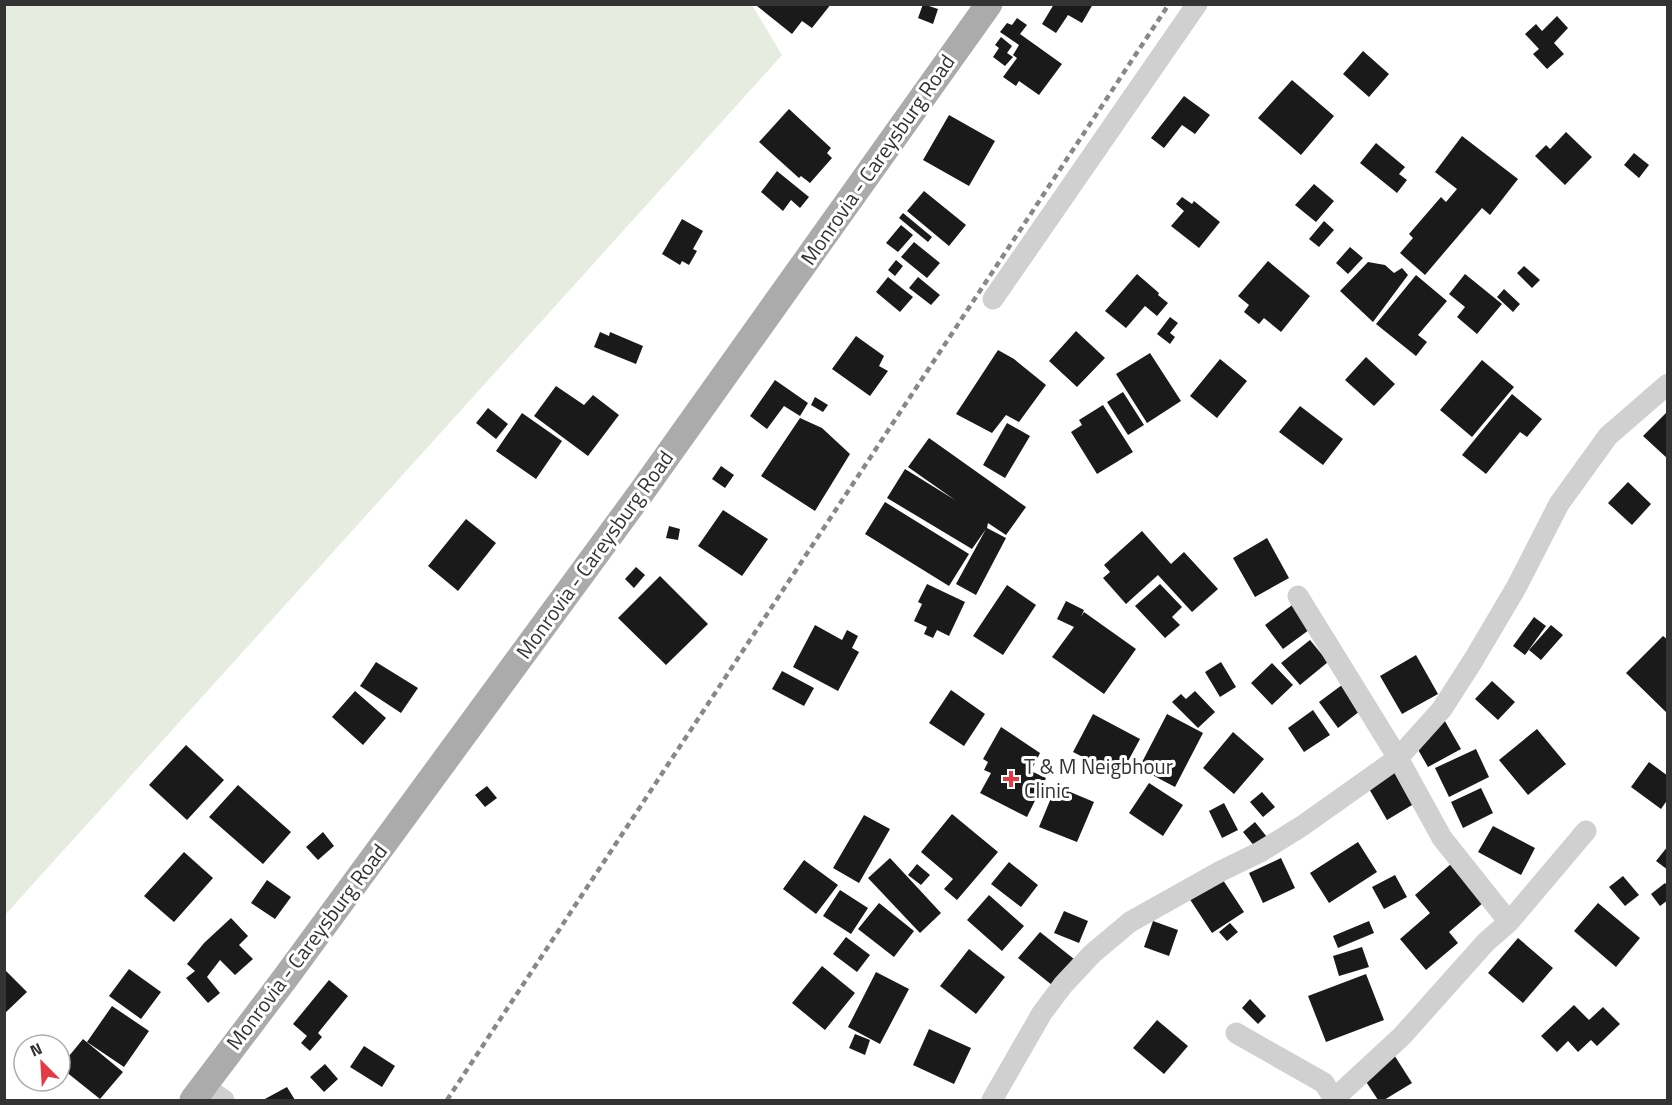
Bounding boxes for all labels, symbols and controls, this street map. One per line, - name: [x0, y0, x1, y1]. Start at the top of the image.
- street label: Monrovia - Careysburg Road: [792, 47, 962, 271]
- street label: Monrovia - Careysburg Road: [508, 444, 681, 665]
- place label: T & M Neigbhour Clinic: [1024, 750, 1173, 806]
- marker: T & M Neigbhour Clinic: [1002, 770, 1020, 788]
- street label: Monrovia - Careysburg Road: [218, 837, 394, 1056]
- north arrow: [12, 1033, 72, 1093]
- text: N: [26, 1036, 46, 1063]

